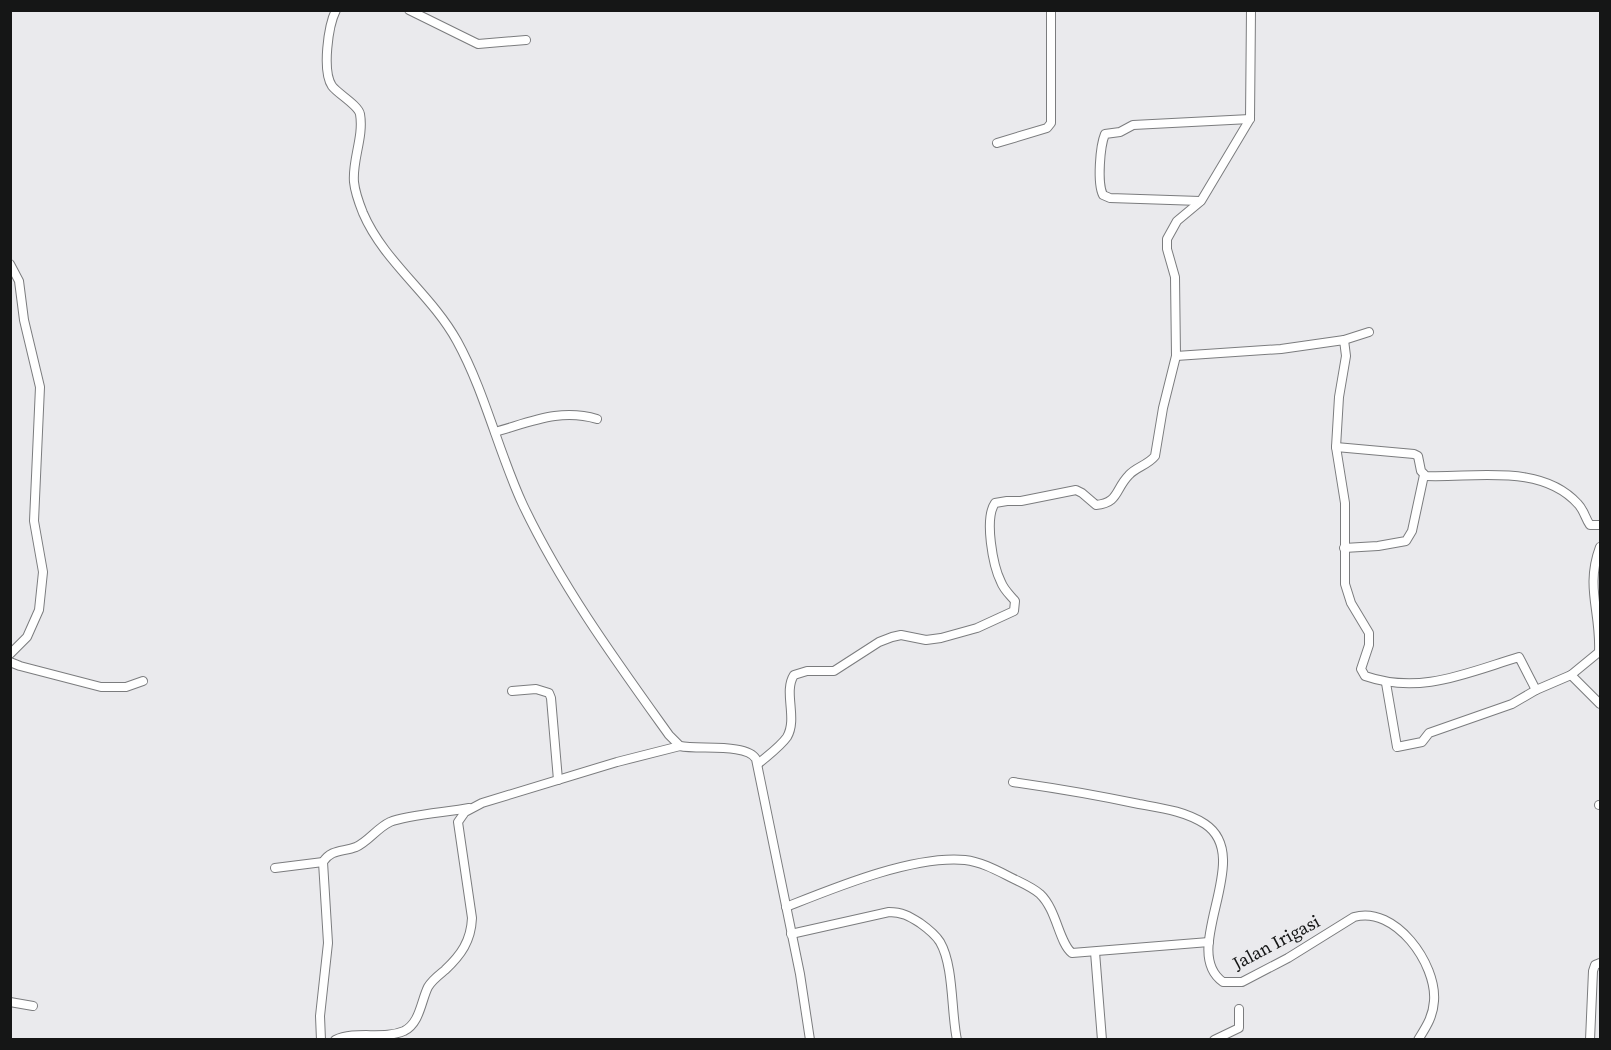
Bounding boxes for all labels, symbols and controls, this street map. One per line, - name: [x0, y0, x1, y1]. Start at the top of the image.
- street label: Jalan Irigasi: [1227, 908, 1324, 976]

